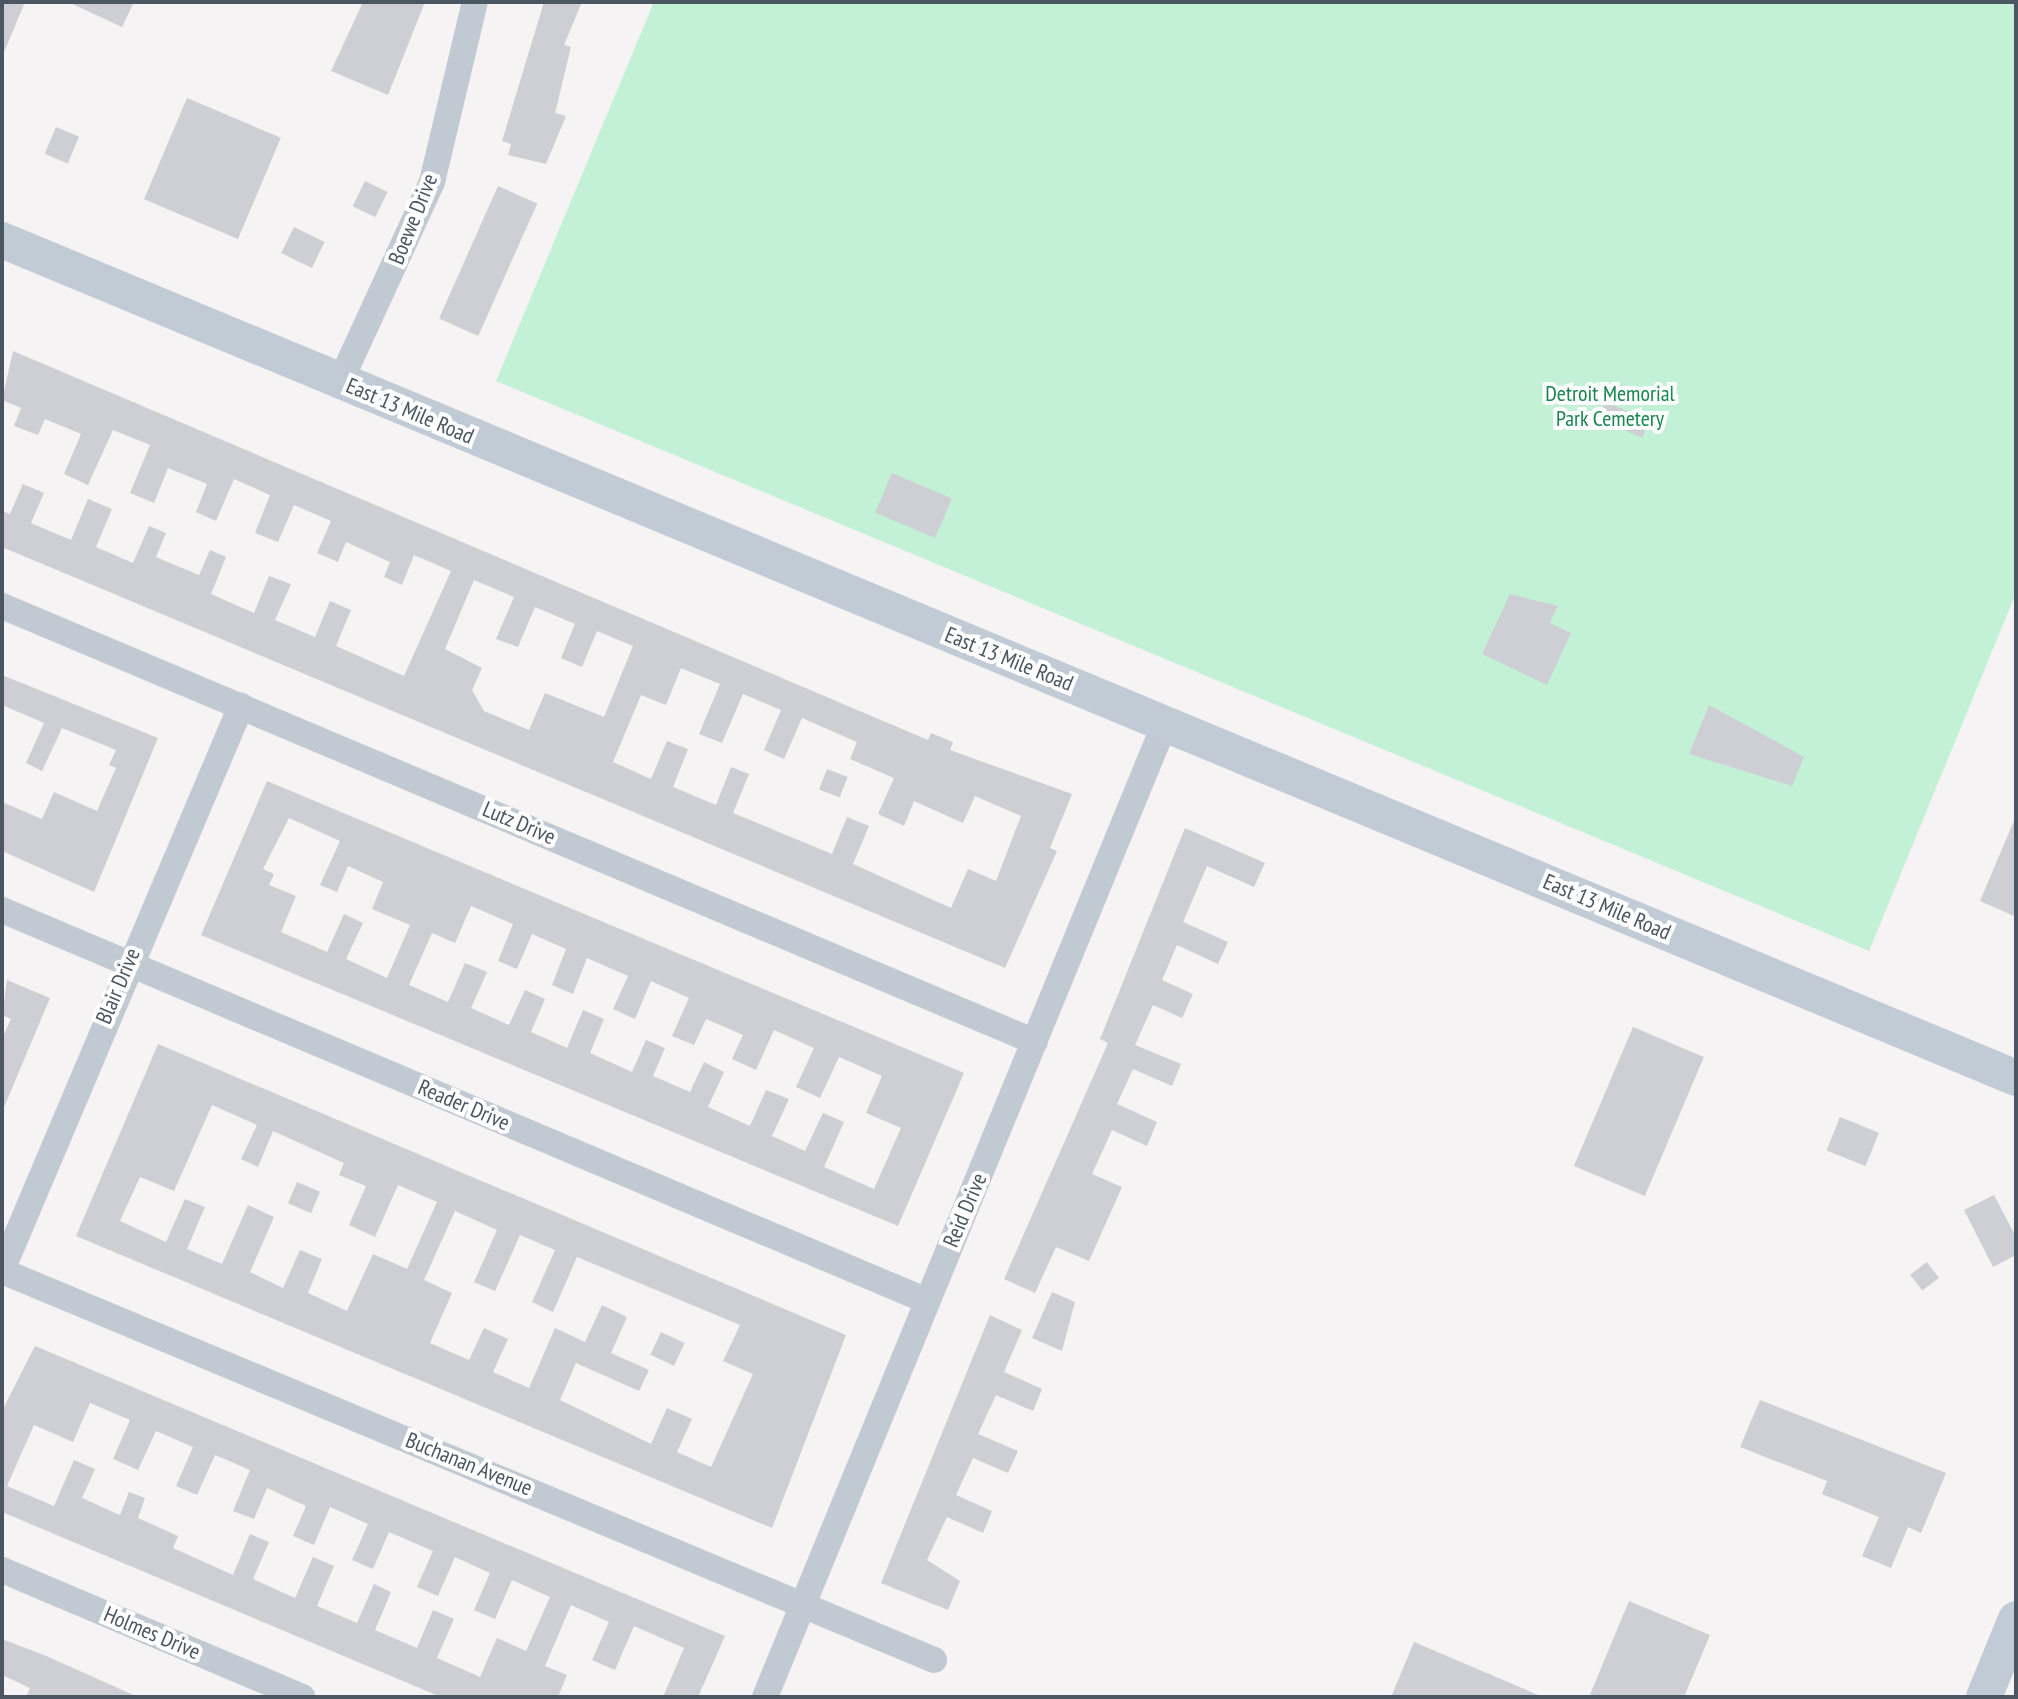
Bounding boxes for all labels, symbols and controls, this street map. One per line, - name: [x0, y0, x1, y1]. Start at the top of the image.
- street label: Boewe Drive: [383, 170, 443, 268]
- street label: East 13 Mile Road: [342, 372, 478, 450]
- park label: Detroit Memorial Park Cemetery: [1545, 380, 1675, 432]
- street label: East 13 Mile Road: [941, 621, 1077, 697]
- street label: Lutz Drive: [478, 796, 560, 850]
- street label: East 13 Mile Road: [1539, 868, 1675, 946]
- street label: Blair Drive: [90, 944, 146, 1028]
- street label: Reader Drive: [414, 1074, 514, 1136]
- street label: Reid Drive: [938, 1169, 992, 1251]
- street label: Buchanan Avenue: [402, 1427, 536, 1501]
- street label: Holmes Drive: [100, 1601, 204, 1665]

